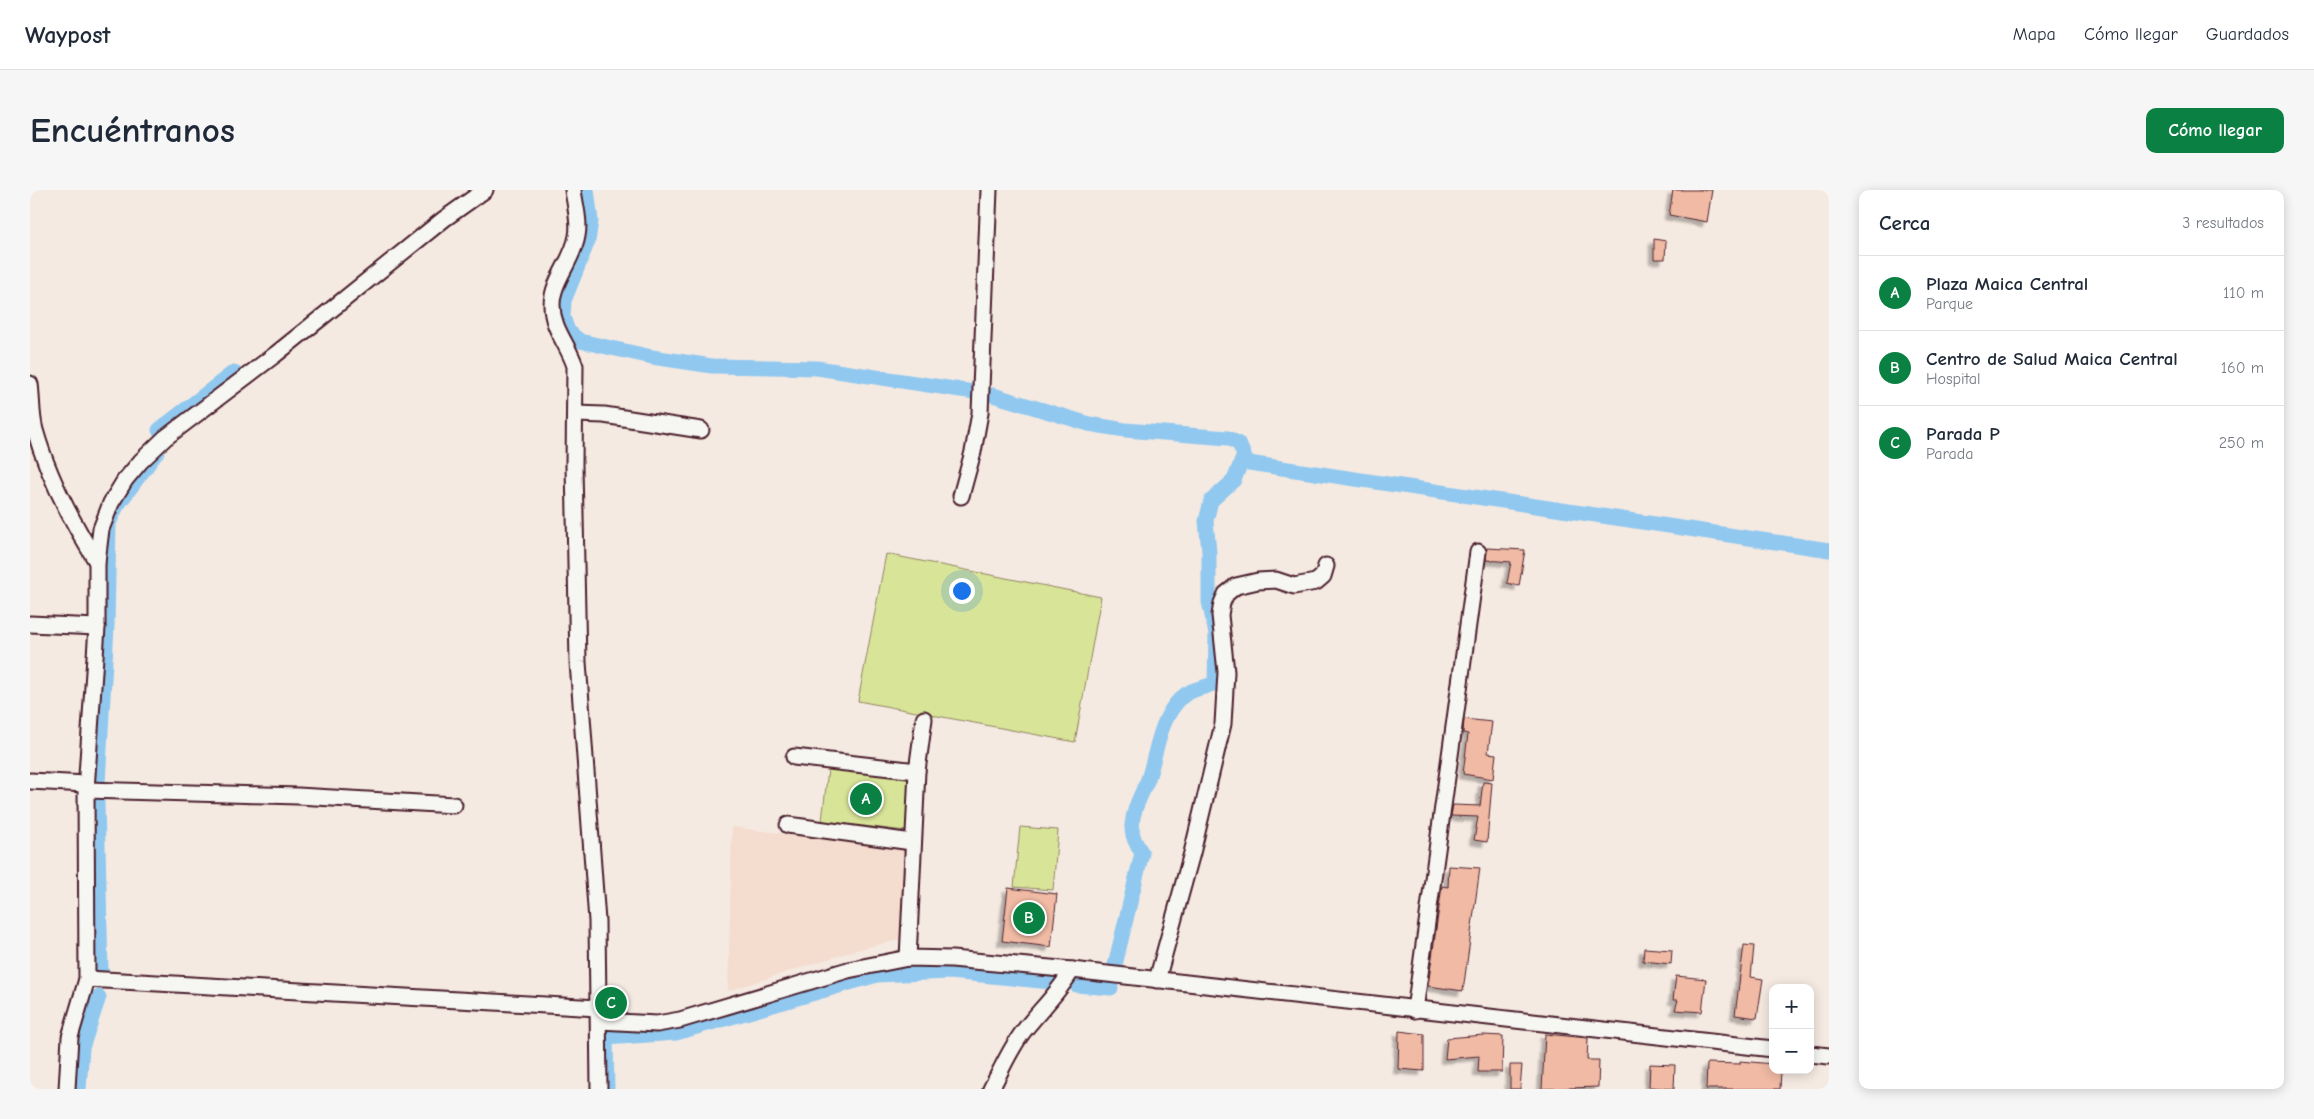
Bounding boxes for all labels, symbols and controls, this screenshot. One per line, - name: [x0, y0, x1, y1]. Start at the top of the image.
- text: Waypost: [25, 21, 110, 49]
- text: Mapa: [2013, 24, 2056, 45]
- text: Cómo llegar: [2084, 24, 2178, 45]
- text: Guardados: [2206, 24, 2289, 45]
- button: Cómo llegar: [2146, 108, 2284, 153]
- text: Encuéntranos: [30, 110, 235, 151]
- text: Cerca: [1879, 211, 1930, 235]
- text: 3 resultados: [2182, 214, 2264, 232]
- text: Plaza Maica Central: [1926, 273, 2088, 295]
- text: A: [1891, 284, 1899, 302]
- text: 110 m: [2223, 284, 2264, 302]
- text: Parque: [1926, 295, 1973, 313]
- text: Centro de Salud Maica Central: [1926, 348, 2178, 370]
- text: B: [1890, 359, 1900, 377]
- text: 160 m: [2221, 359, 2264, 377]
- text: Hospital: [1926, 370, 1981, 388]
- text: Parada P: [1926, 423, 2000, 445]
- text: C: [1890, 434, 1900, 452]
- text: 250 m: [2219, 434, 2264, 452]
- text: Parada: [1926, 445, 1974, 463]
- your location: [949, 578, 975, 604]
- pin: A: [850, 780, 882, 818]
- pin: B: [1013, 899, 1045, 937]
- pin: C: [595, 984, 627, 1022]
- map controls: [1769, 984, 1814, 1074]
- button: +: [1769, 984, 1814, 1029]
- button: −: [1769, 1029, 1814, 1074]

